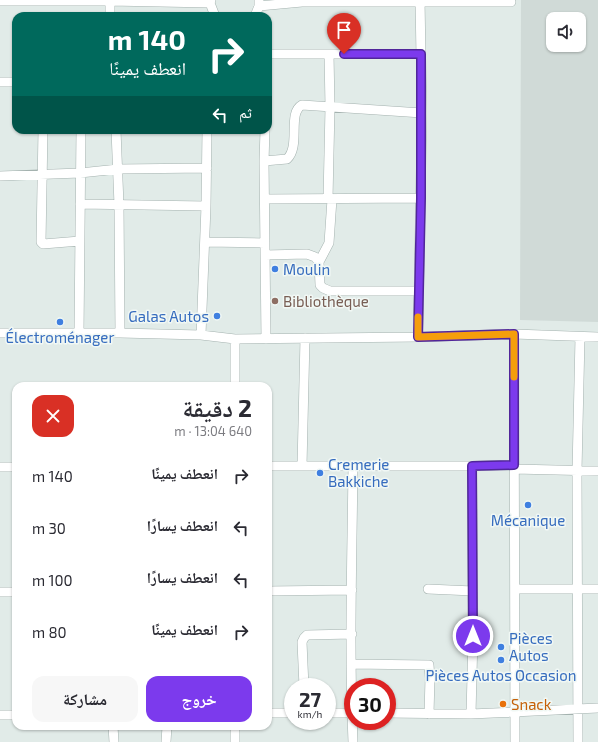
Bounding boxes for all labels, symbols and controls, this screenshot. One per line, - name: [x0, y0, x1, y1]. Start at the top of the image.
- map controls: [546, 12, 586, 52]
- button: sound: [546, 12, 586, 52]
- pin: [327, 13, 361, 54]
- icon: arrive: [333, 19, 355, 41]
- text: 140 m: [108, 22, 186, 56]
- icon: right: [200, 28, 252, 80]
- text: انعطف يمينًا: [109, 57, 186, 79]
- text: ثم: [239, 103, 252, 121]
- icon: left: [209, 104, 231, 126]
- place label: Moulin: [283, 260, 330, 278]
- marker: Moulin: [270, 264, 280, 274]
- place label: Bibliothèque: [283, 292, 369, 310]
- marker: Bibliothèque: [270, 296, 280, 306]
- place label: Galas Autos: [128, 307, 209, 325]
- marker: Galas Autos: [212, 311, 222, 321]
- marker: Électroménager: [55, 317, 65, 327]
- place label: Électroménager: [6, 328, 114, 346]
- text: 2 دقيقة: [182, 393, 252, 422]
- button: close: [32, 395, 74, 437]
- text: 640 m · 13:04: [174, 423, 252, 439]
- place label: Cremerie Bakkiche: [328, 455, 389, 490]
- text: انعطف يمينًا: [151, 464, 218, 482]
- icon: right: [230, 465, 252, 487]
- text: 140 m: [32, 467, 73, 485]
- marker: Cremerie Bakkiche: [315, 468, 325, 478]
- marker: Mécanique: [523, 500, 533, 510]
- place label: Mécanique: [491, 511, 565, 529]
- text: انعطف يسارًا: [147, 516, 218, 534]
- icon: left: [230, 517, 252, 539]
- text: 30 m: [32, 519, 66, 537]
- text: انعطف يسارًا: [147, 568, 218, 586]
- icon: left: [230, 569, 252, 591]
- text: 100 m: [32, 571, 73, 589]
- position arrow: [452, 615, 494, 657]
- text: انعطف يمينًا: [151, 620, 218, 638]
- icon: right: [230, 621, 252, 643]
- text: 80 m: [32, 623, 67, 641]
- place label: Pièces Autos: [509, 629, 553, 664]
- marker: Pièces Autos: [496, 642, 506, 652]
- marker: Pièces Autos Occasion: [496, 655, 506, 665]
- place label: Pièces Autos Occasion: [426, 666, 576, 684]
- button: مشاركة: [32, 676, 138, 722]
- button: خروج: [146, 676, 252, 722]
- speed limit sign: 30: [344, 678, 396, 730]
- text: 27: [299, 687, 321, 711]
- place label: Snack: [511, 695, 552, 713]
- marker: Snack: [498, 699, 508, 709]
- text: km/h: [298, 708, 322, 720]

